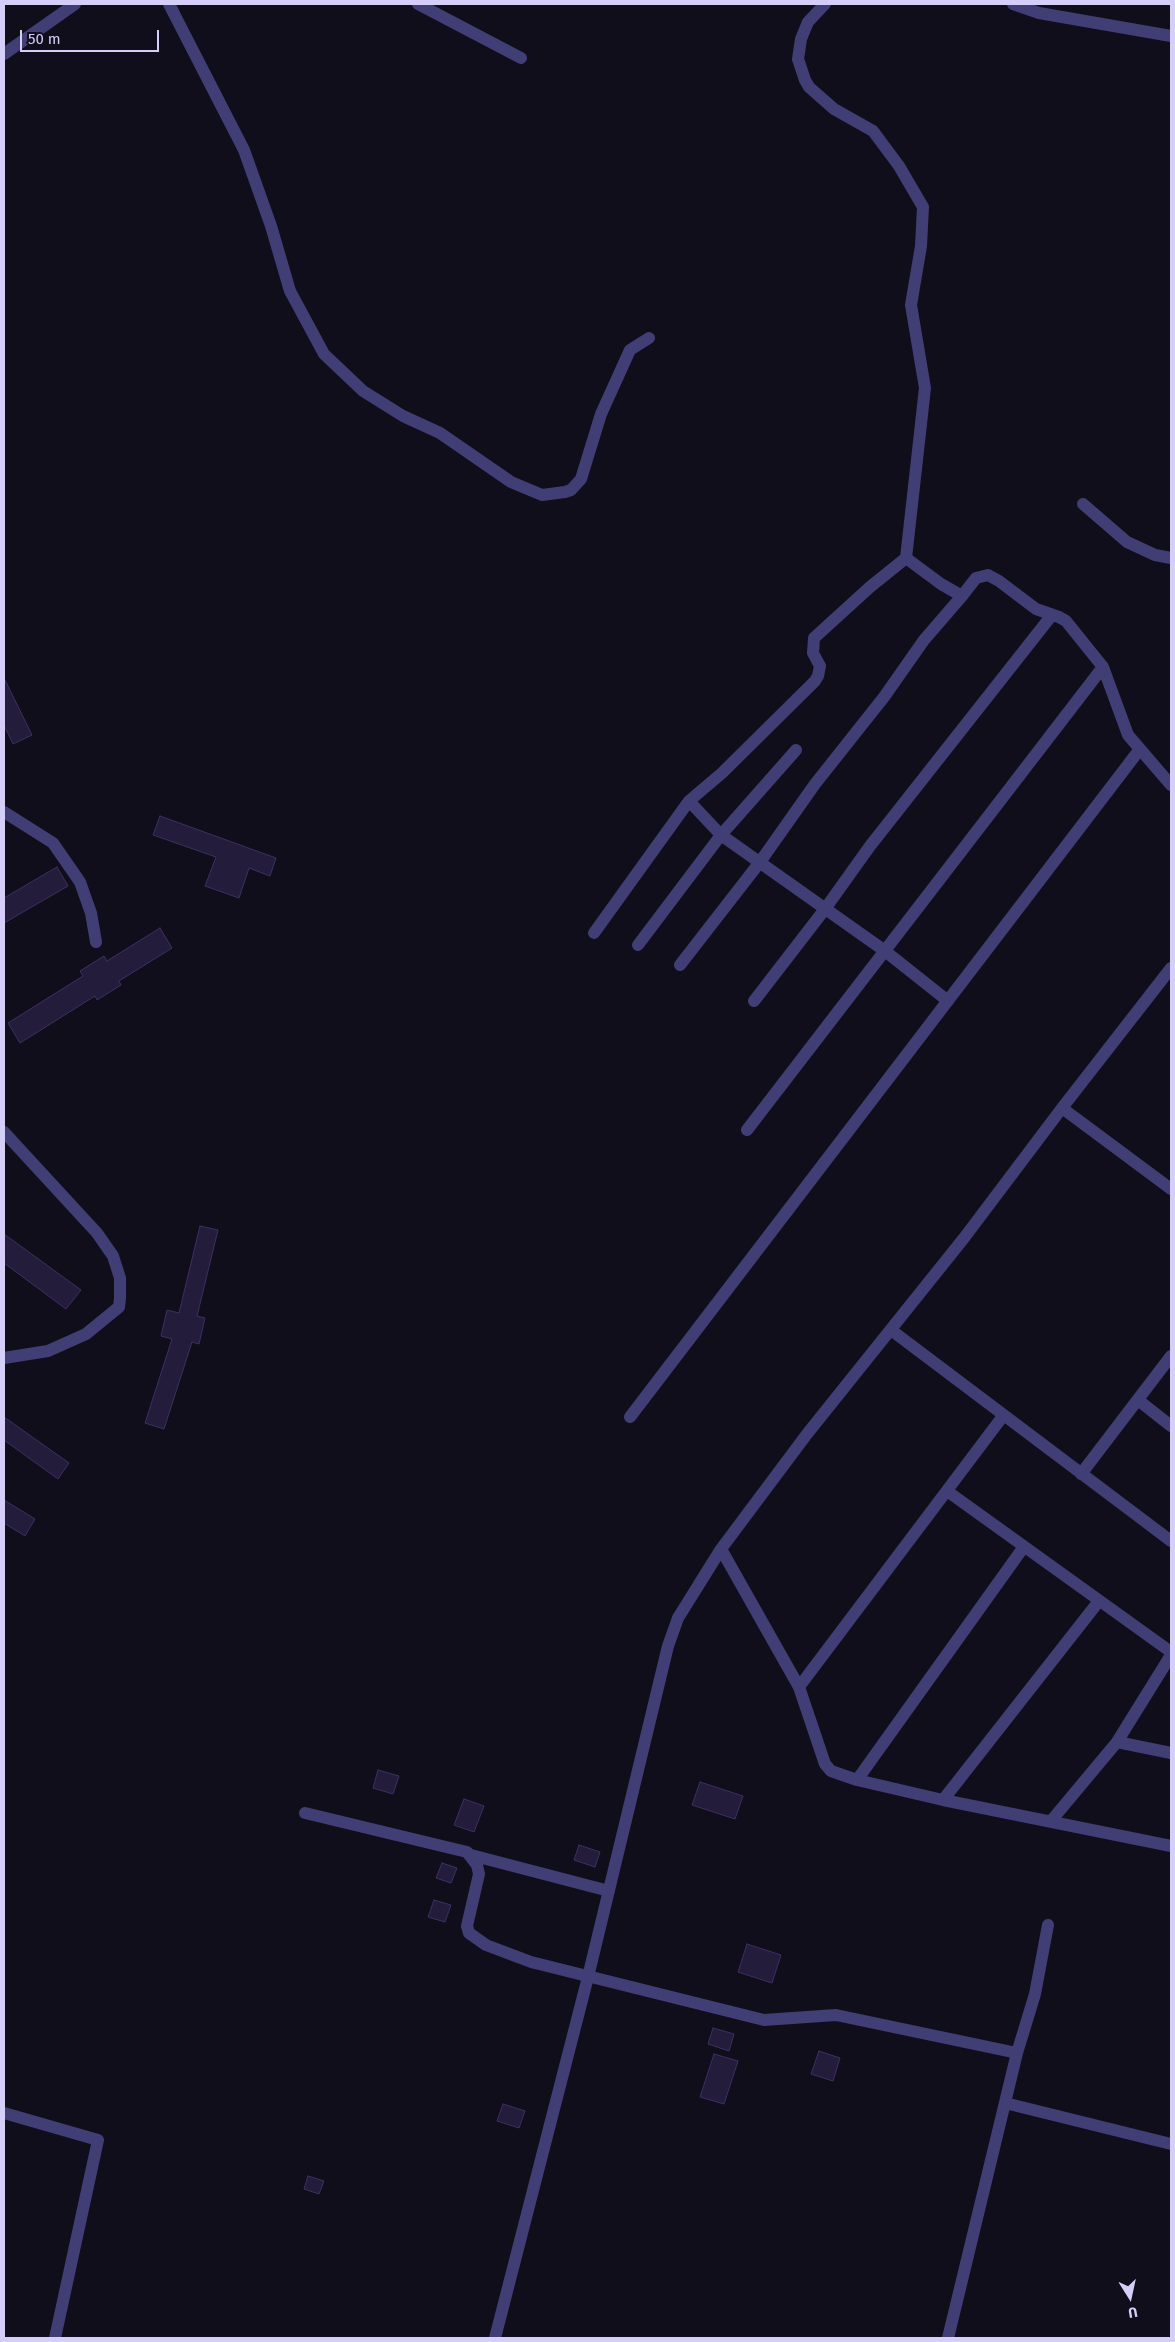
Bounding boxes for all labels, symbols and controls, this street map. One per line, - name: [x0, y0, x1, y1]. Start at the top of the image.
- scale bar: [22, 20, 161, 52]
- text: 50 m: [28, 30, 61, 48]
- north arrow: [1105, 2272, 1155, 2322]
- text: U: [1127, 2303, 1139, 2321]

